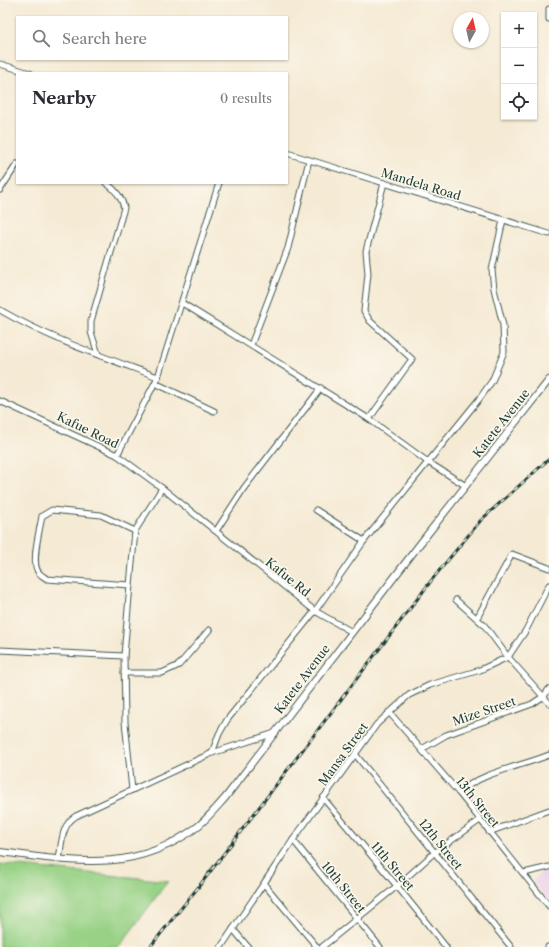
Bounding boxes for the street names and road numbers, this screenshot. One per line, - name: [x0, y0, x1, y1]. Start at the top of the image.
- street label: Mandela Road: [379, 165, 463, 203]
- street label: Katete Avenue: [470, 385, 533, 460]
- street label: Kafue Road: [55, 409, 122, 452]
- street label: Kafue Rd: [263, 554, 314, 600]
- street label: Katete Avenue: [271, 641, 333, 717]
- street label: Mize Street: [450, 693, 518, 729]
- street label: Mansa Street: [315, 719, 371, 789]
- street label: 13th Street: [453, 774, 503, 831]
- street label: 12th Street: [416, 816, 466, 873]
- street label: 11th Street: [368, 839, 418, 894]
- street label: 10th Street: [319, 858, 370, 916]

